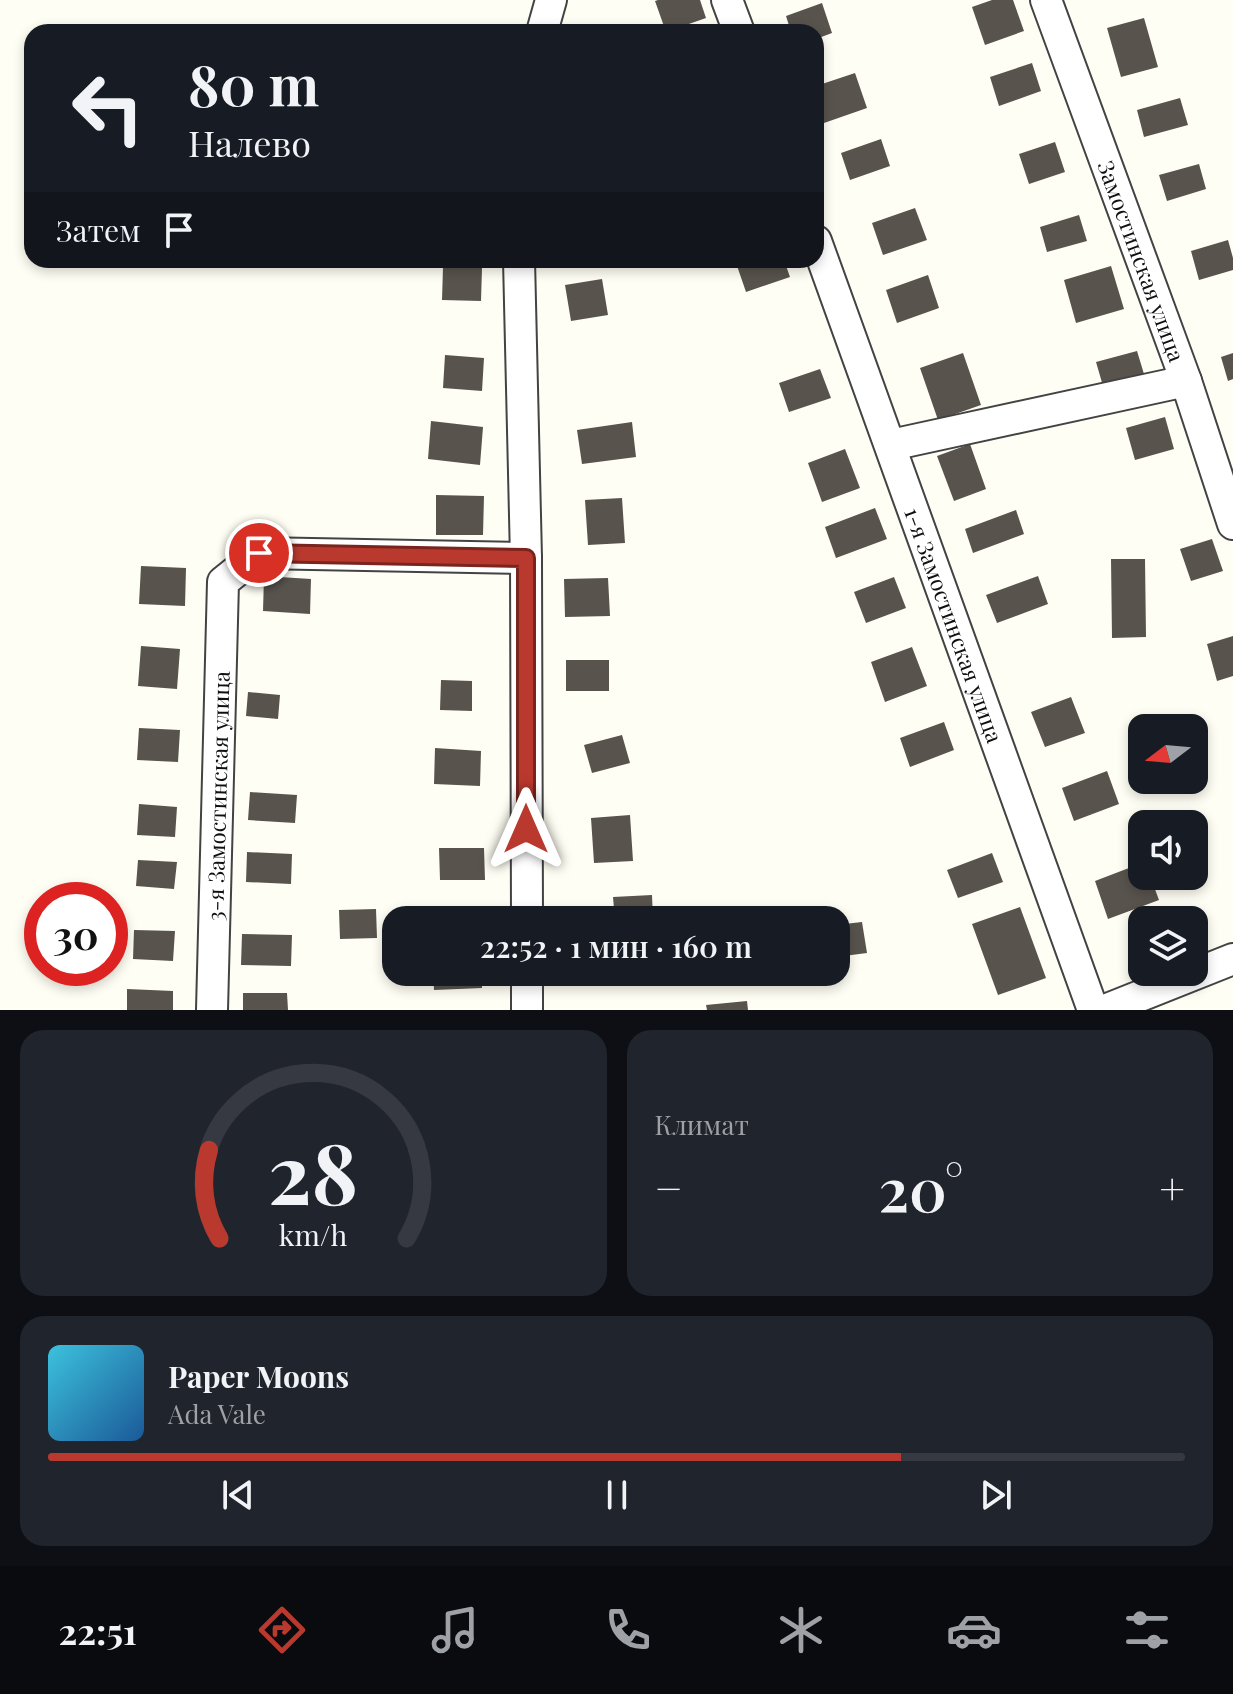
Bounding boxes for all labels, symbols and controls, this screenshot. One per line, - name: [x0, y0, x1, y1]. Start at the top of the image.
- text: 80 m: [188, 46, 319, 121]
- icon: left: [56, 56, 160, 160]
- text: Налево: [188, 118, 311, 166]
- street label: Замостинская улица: [1091, 156, 1193, 366]
- icon: arrive: [157, 208, 201, 252]
- text: Затем: [56, 210, 141, 250]
- street label: 1-я Замостинская улица: [898, 503, 1010, 747]
- pin: [225, 519, 293, 587]
- icon: arrive: [237, 531, 281, 575]
- street label: 3-я Замостинская улица: [199, 671, 236, 921]
- north arrow: [1128, 714, 1208, 794]
- map controls: [1128, 714, 1208, 986]
- position arrow: [484, 787, 568, 871]
- button: sound: [1128, 810, 1208, 890]
- speed limit sign: 30: [24, 882, 128, 986]
- button: layers: [1128, 906, 1208, 986]
- text: 22:52 · 1 мин · 160 m: [480, 926, 752, 966]
- text: Климат: [655, 1107, 749, 1142]
- text: 28: [268, 1115, 358, 1226]
- text: 20°: [878, 1147, 964, 1227]
- text: −: [655, 1157, 683, 1216]
- text: +: [1159, 1157, 1185, 1216]
- text: km/h: [279, 1215, 348, 1253]
- text: Paper Moons: [168, 1356, 349, 1396]
- text: Ada Vale: [168, 1396, 266, 1431]
- icon: previous: [216, 1473, 260, 1517]
- icon: pause: [595, 1473, 639, 1517]
- icon: next: [974, 1473, 1018, 1517]
- icon: directions: [254, 1602, 310, 1658]
- icon: music: [427, 1602, 483, 1658]
- icon: phone: [600, 1602, 656, 1658]
- icon: climate: [773, 1602, 829, 1658]
- icon: car: [946, 1602, 1002, 1658]
- icon: filters: [1119, 1602, 1175, 1658]
- text: 22:51: [58, 1606, 137, 1654]

